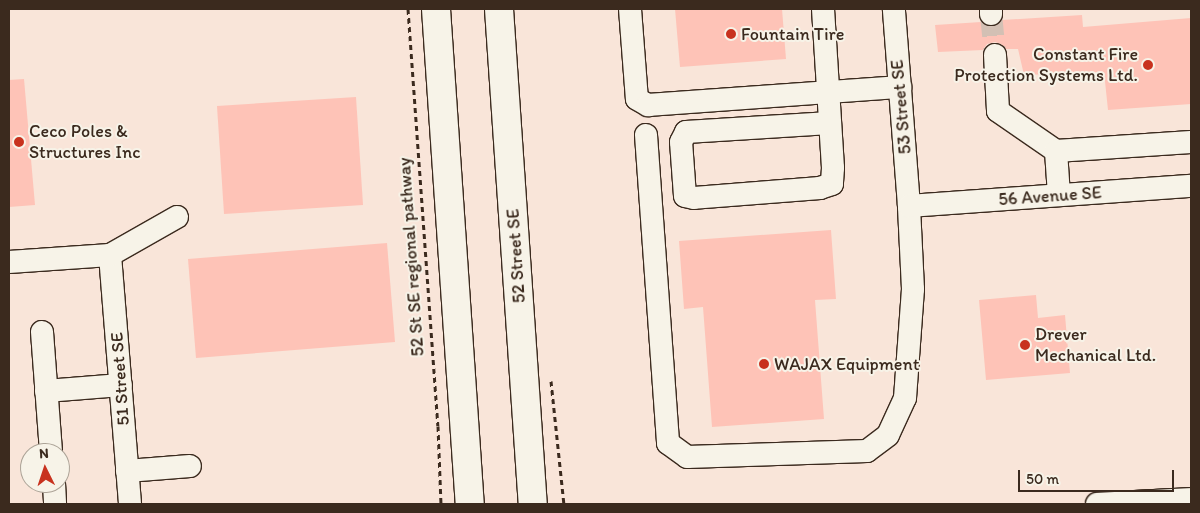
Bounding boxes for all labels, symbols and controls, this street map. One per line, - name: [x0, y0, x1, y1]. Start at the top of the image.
- place label: Fountain Tire: [741, 23, 844, 45]
- marker: Fountain Tire: [725, 28, 737, 40]
- place label: Constant Fire Protection Systems Ltd.: [955, 44, 1138, 86]
- street label: 53 Street SE: [886, 59, 916, 155]
- marker: Constant Fire Protection Systems Ltd.: [1142, 59, 1154, 71]
- place label: Ceco Poles & Structures Inc: [29, 121, 140, 163]
- marker: Ceco Poles & Structures Inc: [13, 136, 25, 148]
- street label: 52 St SE regional pathway: [393, 156, 429, 358]
- street label: 56 Avenue SE: [998, 182, 1102, 210]
- street label: 52 Street SE: [502, 208, 530, 304]
- place label: Drever Mechanical Ltd.: [1035, 324, 1156, 366]
- street label: 51 Street SE: [106, 332, 134, 426]
- marker: Drever Mechanical Ltd.: [1019, 339, 1031, 351]
- place label: WAJAX Equipment: [774, 353, 919, 375]
- marker: WAJAX Equipment: [758, 358, 770, 370]
- north arrow: [20, 443, 70, 493]
- text: N: [39, 445, 49, 462]
- scale bar: [1020, 460, 1176, 492]
- text: 50 m: [1026, 470, 1059, 488]

